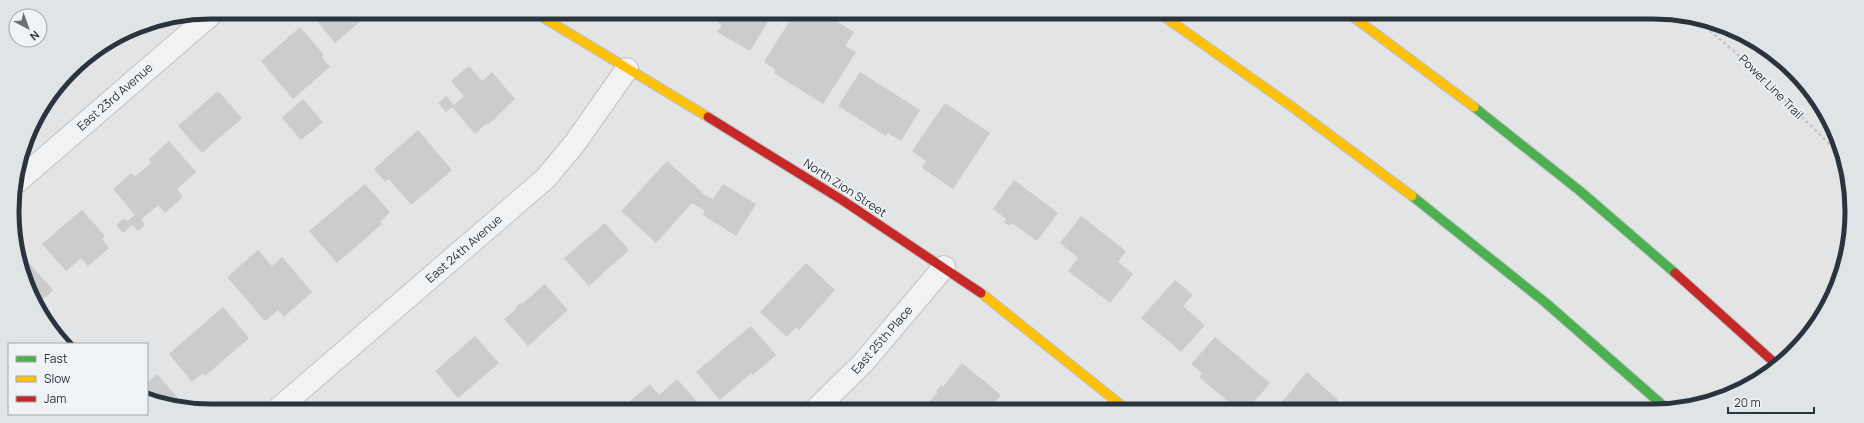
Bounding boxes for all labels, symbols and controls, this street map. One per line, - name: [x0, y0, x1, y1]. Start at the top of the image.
- north arrow: [8, 8, 48, 48]
- text: N: [27, 28, 43, 44]
- street label: Power Line Trail: [1735, 51, 1807, 123]
- street label: East 23rd Avenue: [73, 59, 156, 134]
- street label: North Zion Street: [800, 154, 890, 221]
- street label: East 24th Avenue: [422, 211, 506, 287]
- street label: East 25th Place: [847, 302, 916, 377]
- legend: [8, 343, 148, 415]
- text: Fast: [44, 350, 68, 367]
- text: Slow: [44, 370, 70, 387]
- scale bar: [1728, 389, 1814, 415]
- text: Jam: [44, 390, 66, 407]
- text: 20 m: [1734, 394, 1761, 411]

